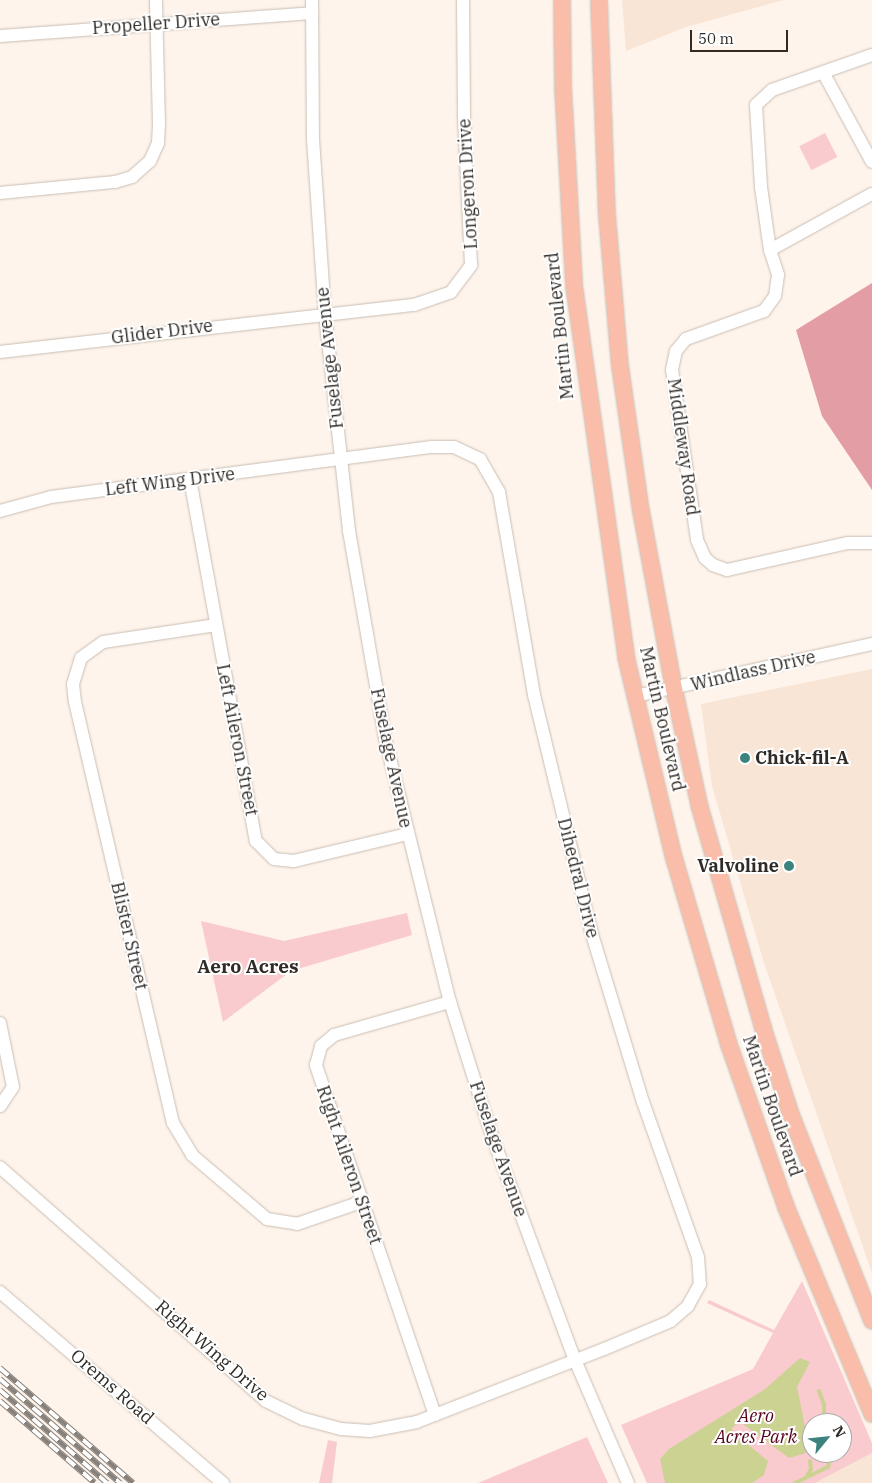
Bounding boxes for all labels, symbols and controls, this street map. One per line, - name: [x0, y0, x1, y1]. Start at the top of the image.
- street label: Propeller Drive: [91, 9, 221, 39]
- scale bar: [692, 20, 790, 52]
- text: 50 m: [698, 29, 734, 48]
- street label: Longeron Drive: [454, 118, 482, 250]
- street label: Martin Boulevard: [542, 251, 578, 401]
- street label: Fuselage Avenue: [312, 286, 348, 430]
- street label: Glider Drive: [110, 315, 214, 349]
- street label: Middleway Road: [663, 377, 703, 517]
- street label: Left Wing Drive: [104, 463, 236, 501]
- street label: Martin Boulevard: [635, 645, 689, 793]
- street label: Windlass Drive: [688, 646, 818, 696]
- street label: Left Aileron Street: [212, 662, 262, 818]
- street label: Fuselage Avenue: [366, 686, 416, 830]
- place label: Chick-fil-A: [755, 747, 849, 769]
- marker: Chick-fil-A: [739, 752, 751, 764]
- street label: Dihedral Drive: [553, 816, 603, 940]
- place label: Valvoline: [697, 855, 779, 877]
- marker: Valvoline: [783, 860, 795, 872]
- street label: Blister Street: [106, 880, 152, 992]
- district label: Aero Acres: [197, 956, 299, 978]
- street label: Martin Boulevard: [738, 1033, 806, 1179]
- street label: Fuselage Avenue: [465, 1078, 531, 1220]
- street label: Right Aileron Street: [312, 1083, 386, 1247]
- street label: Right Wing Drive: [151, 1296, 273, 1406]
- street label: Orems Road: [66, 1345, 158, 1429]
- park label: Aero Acres Park: [715, 1406, 797, 1448]
- north arrow: [802, 1413, 852, 1463]
- text: N: [829, 1422, 850, 1441]

